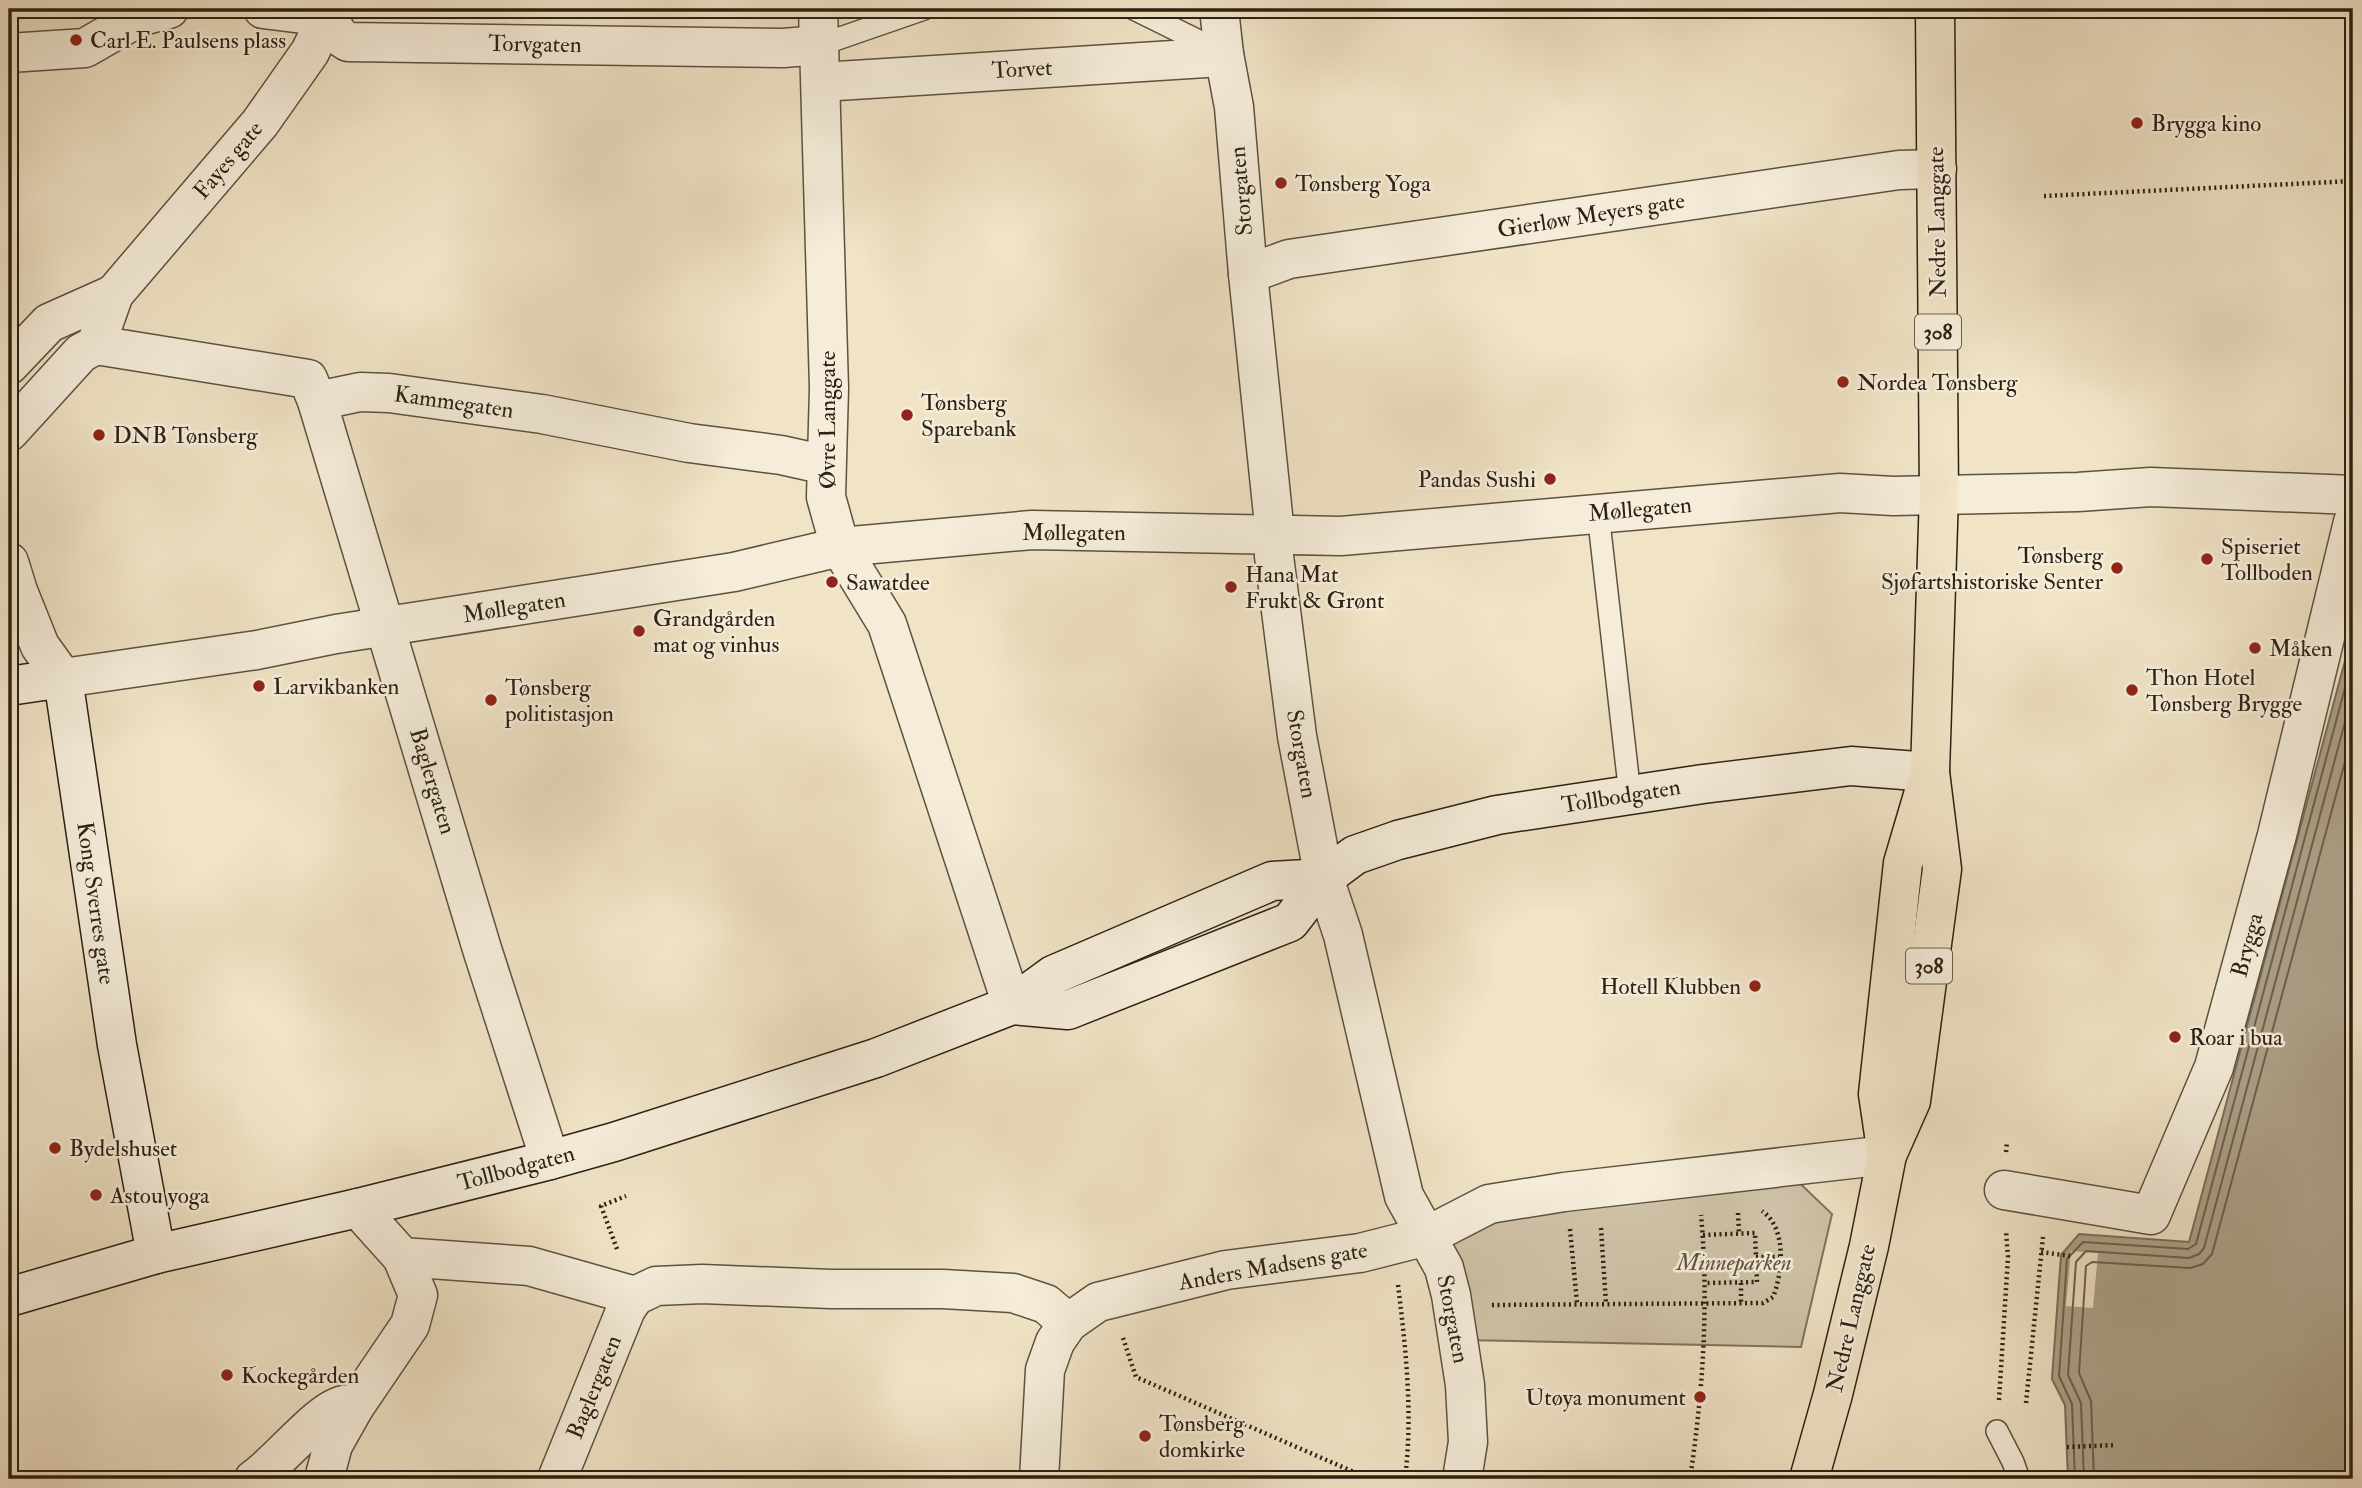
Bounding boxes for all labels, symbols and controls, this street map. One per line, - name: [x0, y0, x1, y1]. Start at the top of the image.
- place label: Carl E. Paulsens plass: [90, 26, 286, 56]
- street label: Torvgaten: [488, 29, 582, 59]
- marker: Carl E. Paulsens plass: [68, 32, 84, 48]
- street label: Torvet: [991, 53, 1053, 85]
- place label: Brygga kino: [2151, 109, 2261, 138]
- street label: Fayes gate: [187, 115, 269, 205]
- marker: Brygga kino: [2129, 115, 2145, 131]
- street label: Storgaten: [1223, 145, 1259, 237]
- street label: Nedre Langgate: [1921, 146, 1953, 298]
- place label: Tønsberg Yoga: [1295, 169, 1431, 198]
- marker: Tønsberg Yoga: [1273, 175, 1289, 191]
- street label: Gierløw Meyers gate: [1495, 186, 1687, 244]
- road number: 308: [1915, 314, 1961, 350]
- street label: Øvre Langgate: [813, 350, 842, 489]
- place label: Nordea Tønsberg: [1857, 368, 2018, 397]
- marker: Nordea Tønsberg: [1835, 374, 1851, 390]
- street label: Kammegaten: [392, 379, 516, 425]
- place label: Tønsberg Sparebank: [921, 388, 1017, 444]
- marker: Tønsberg Sparebank: [899, 407, 915, 423]
- place label: DNB Tønsberg: [113, 421, 258, 450]
- marker: DNB Tønsberg: [91, 427, 107, 443]
- place label: Pandas Sushi: [1418, 465, 1536, 494]
- marker: Pandas Sushi: [1542, 471, 1558, 487]
- street label: Møllegaten: [1587, 490, 1693, 528]
- street label: Møllegaten: [1022, 518, 1126, 547]
- place label: Spiseriet Tollboden: [2221, 532, 2313, 587]
- place label: Tønsberg Sjøfartshistoriske Senter: [1881, 541, 2104, 596]
- marker: Spiseriet Tollboden: [2199, 551, 2215, 567]
- place label: Hana Mat Frukt & Grønt: [1245, 560, 1385, 615]
- marker: Tønsberg Sjøfartshistoriske Senter: [2109, 560, 2125, 576]
- place label: Sawatdee: [846, 568, 930, 597]
- marker: Sawatdee: [824, 574, 840, 590]
- marker: Hana Mat Frukt & Grønt: [1223, 579, 1239, 595]
- street label: Møllegaten: [460, 585, 568, 629]
- place label: Grandgården mat og vinhus: [653, 604, 780, 659]
- marker: Grandgården mat og vinhus: [631, 623, 647, 639]
- place label: Måken: [2269, 634, 2333, 663]
- marker: Måken: [2247, 640, 2263, 656]
- place label: Thon Hotel Tønsberg Brygge: [2146, 663, 2302, 718]
- place label: Larvikbanken: [273, 672, 400, 701]
- place label: Tønsberg politistasjon: [504, 673, 614, 729]
- marker: Larvikbanken: [251, 678, 267, 694]
- marker: Thon Hotel Tønsberg Brygge: [2124, 682, 2140, 698]
- marker: Tønsberg politistasjon: [483, 692, 499, 708]
- street label: Storgaten: [1280, 707, 1324, 801]
- street label: Baglergaten: [403, 724, 463, 838]
- street label: Tollbodgaten: [1559, 772, 1683, 820]
- street label: Kong Sverres gate: [70, 820, 122, 987]
- street label: Brygga: [2225, 909, 2270, 980]
- road number: 308: [1906, 948, 1952, 984]
- place label: Hotell Klubben: [1600, 972, 1741, 1001]
- marker: Hotell Klubben: [1747, 978, 1763, 994]
- place label: Roar i bua: [2189, 1023, 2283, 1052]
- marker: Roar i bua: [2167, 1029, 2183, 1045]
- place label: Bydelshuset: [69, 1134, 177, 1163]
- street label: Tollbodgaten: [454, 1138, 578, 1198]
- marker: Bydelshuset: [47, 1140, 63, 1156]
- place label: Astou yoga: [109, 1181, 210, 1210]
- marker: Astou yoga: [88, 1187, 104, 1203]
- street label: Anders Madsens gate: [1175, 1235, 1370, 1297]
- street label: Nedre Langgate: [1820, 1241, 1882, 1395]
- park label: Minneparken: [1674, 1248, 1792, 1277]
- street label: Storgaten: [1430, 1272, 1476, 1366]
- street label: Baglergaten: [560, 1331, 628, 1443]
- place label: Kockegården: [241, 1361, 359, 1390]
- marker: Kockegården: [219, 1367, 235, 1383]
- place label: Utøya monument: [1526, 1383, 1686, 1412]
- marker: Utøya monument: [1692, 1389, 1708, 1405]
- place label: Tønsberg domkirke: [1159, 1409, 1246, 1464]
- marker: Tønsberg domkirke: [1137, 1428, 1153, 1444]

